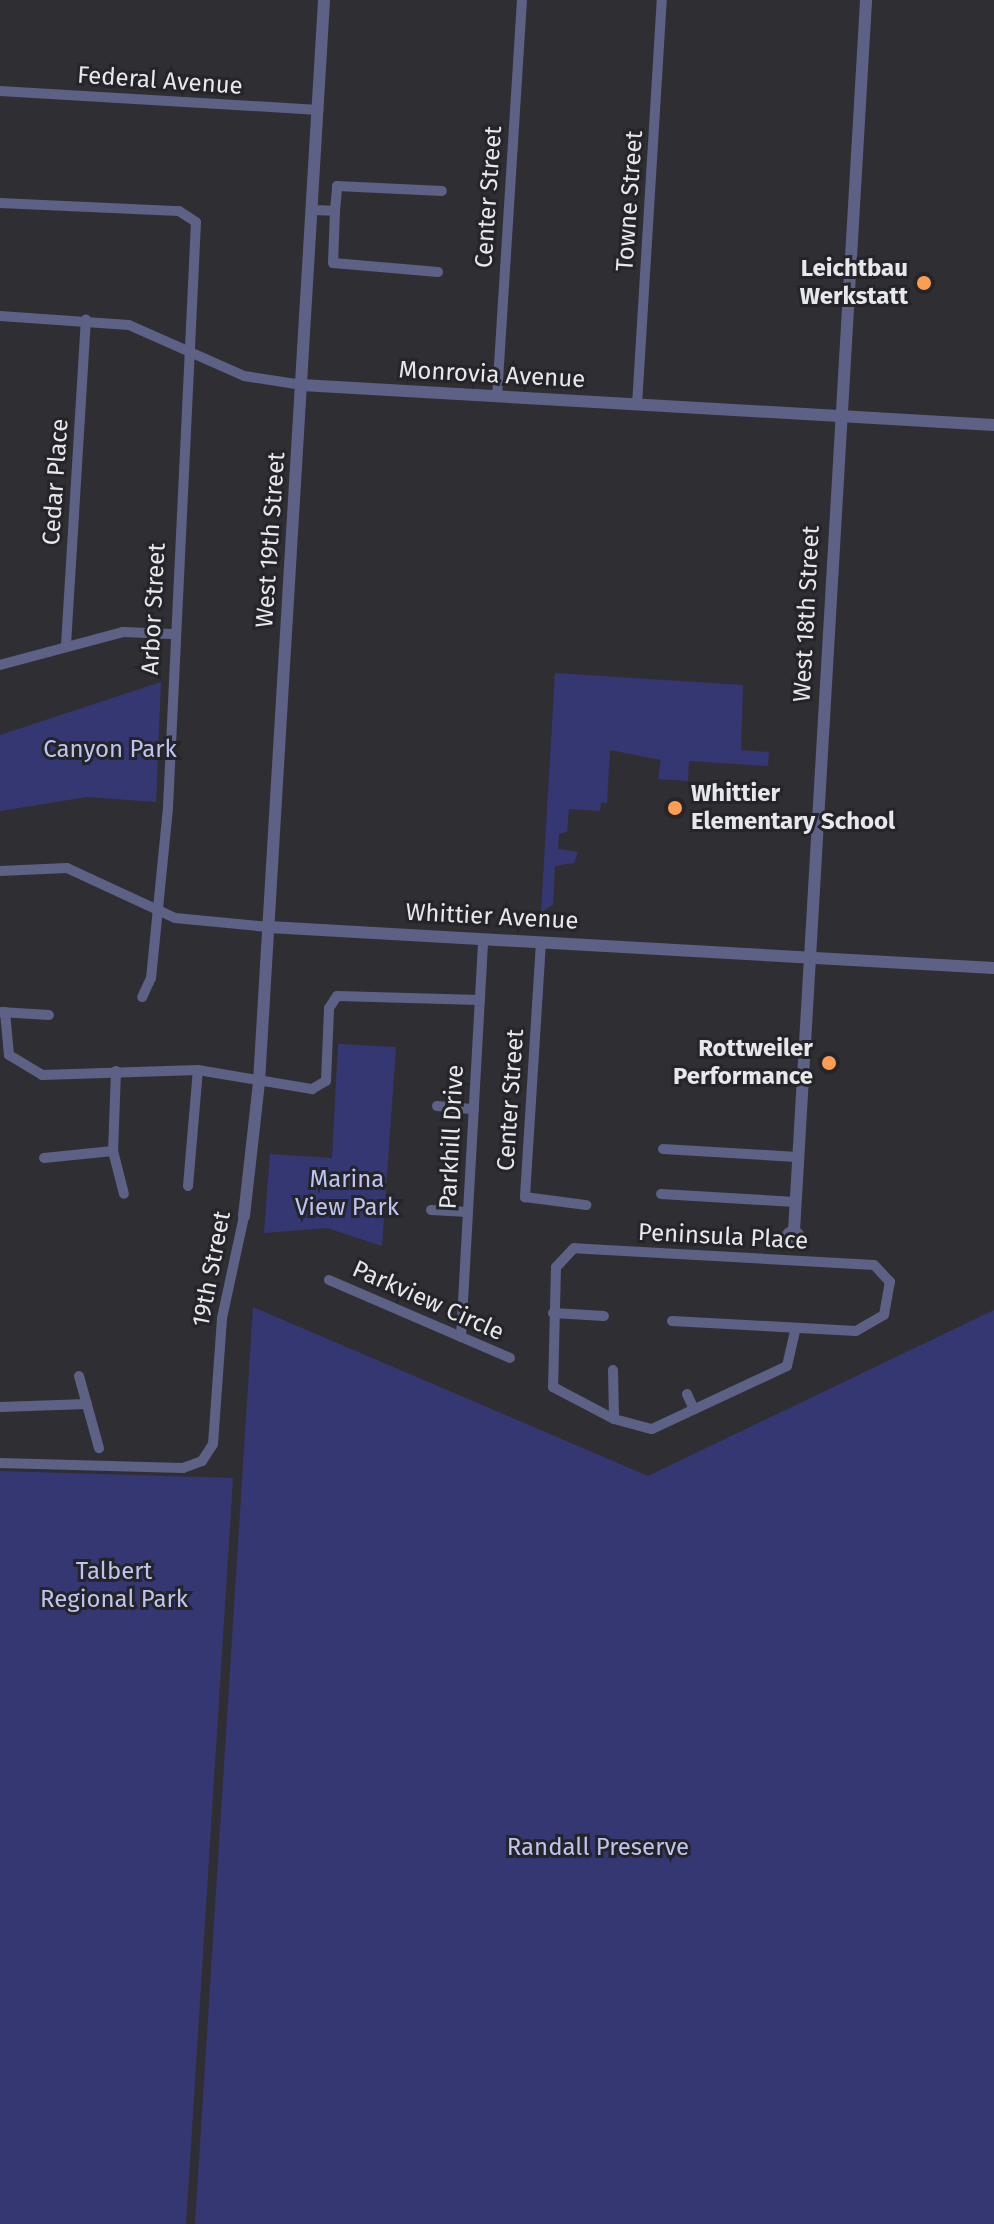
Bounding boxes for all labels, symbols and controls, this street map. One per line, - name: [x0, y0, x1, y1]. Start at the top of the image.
- street label: Federal Avenue: [76, 61, 244, 101]
- street label: Center Street: [470, 125, 508, 269]
- street label: Towne Street: [611, 130, 649, 272]
- place label: Leichtbau Werkstatt: [800, 255, 908, 311]
- marker: Leichtbau Werkstatt: [915, 274, 933, 292]
- street label: Monrovia Avenue: [398, 356, 586, 394]
- street label: Cedar Place: [37, 418, 75, 546]
- street label: West 19th Street: [250, 451, 292, 629]
- street label: West 18th Street: [788, 525, 826, 703]
- street label: Arbor Street: [136, 542, 172, 676]
- park label: Canyon Park: [43, 736, 177, 764]
- place label: Whittier Elementary School: [691, 780, 895, 836]
- marker: Whittier Elementary School: [666, 799, 684, 817]
- street label: Whittier Avenue: [405, 898, 579, 936]
- street label: Center Street: [492, 1028, 530, 1172]
- place label: Rottweiler Performance: [673, 1035, 813, 1091]
- marker: Rottweiler Performance: [820, 1054, 838, 1072]
- street label: Parkhill Drive: [434, 1064, 470, 1210]
- park label: Marina View Park: [295, 1166, 399, 1222]
- street label: 19th Street: [187, 1209, 237, 1329]
- street label: Peninsula Place: [637, 1218, 809, 1256]
- street label: Parkview Circle: [348, 1255, 508, 1347]
- park label: Talbert Regional Park: [40, 1558, 188, 1614]
- park label: Randall Preserve: [507, 1834, 689, 1862]

